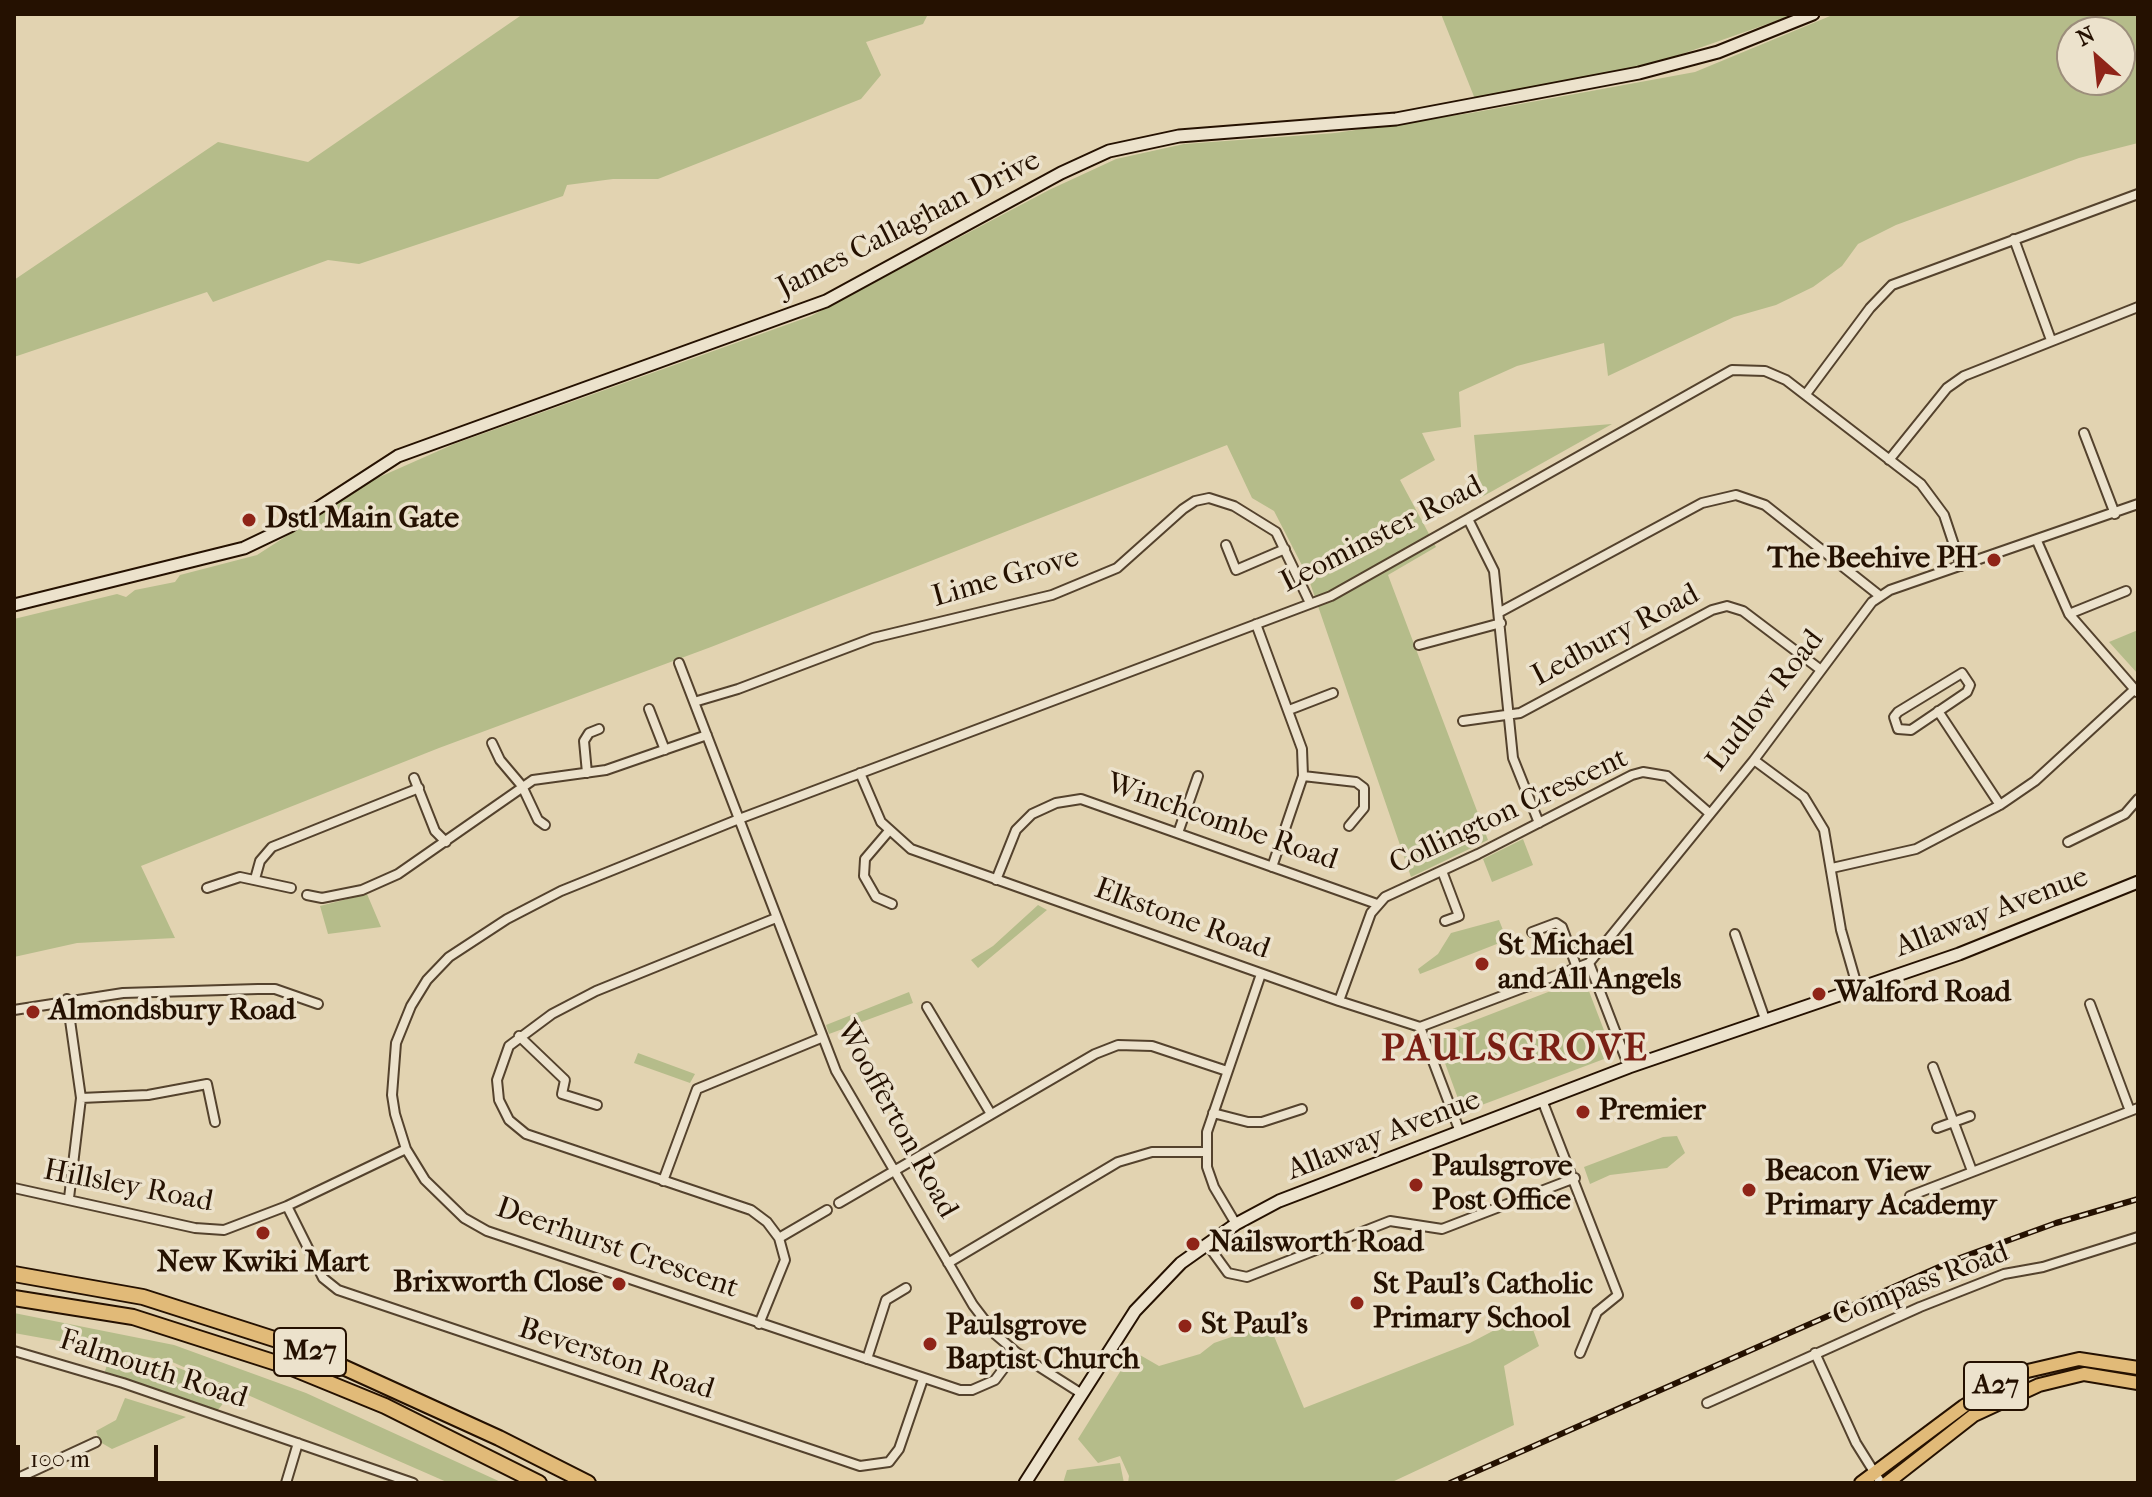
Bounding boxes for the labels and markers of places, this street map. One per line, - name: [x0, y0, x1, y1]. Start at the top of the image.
- place label: Dstl Main Gate: [265, 502, 459, 538]
- marker: Dstl Main Gate: [240, 511, 258, 529]
- place label: The Beehive PH: [1768, 542, 1978, 578]
- marker: The Beehive PH: [1985, 551, 2003, 569]
- place label: St Michael and All Angels: [1498, 929, 1681, 1000]
- marker: St Michael and All Angels: [1473, 955, 1491, 973]
- place label: Walford Road: [1835, 976, 2011, 1012]
- marker: Walford Road: [1810, 985, 1828, 1003]
- place label: Almondsbury Road: [49, 994, 296, 1030]
- marker: Almondsbury Road: [24, 1003, 42, 1021]
- place label: Premier: [1599, 1094, 1706, 1130]
- marker: Premier: [1574, 1103, 1592, 1121]
- place label: Paulsgrove Post Office: [1432, 1150, 1573, 1220]
- place label: Beacon View Primary Academy: [1765, 1155, 1996, 1226]
- marker: Paulsgrove Post Office: [1407, 1176, 1425, 1194]
- marker: Beacon View Primary Academy: [1740, 1181, 1758, 1199]
- marker: New Kwiki Mart: [254, 1224, 272, 1242]
- place label: Nailsworth Road: [1209, 1226, 1424, 1262]
- marker: Nailsworth Road: [1184, 1235, 1202, 1253]
- place label: New Kwiki Mart: [157, 1246, 369, 1282]
- place label: Brixworth Close: [393, 1266, 603, 1302]
- place label: St Paul's Catholic Primary School: [1373, 1268, 1593, 1338]
- marker: Brixworth Close: [610, 1275, 628, 1293]
- marker: St Paul's Catholic Primary School: [1348, 1294, 1366, 1312]
- place label: St Paul's: [1201, 1308, 1308, 1344]
- place label: Paulsgrove Baptist Church: [946, 1309, 1140, 1380]
- marker: St Paul's: [1176, 1317, 1194, 1335]
- marker: Paulsgrove Baptist Church: [921, 1335, 939, 1353]

